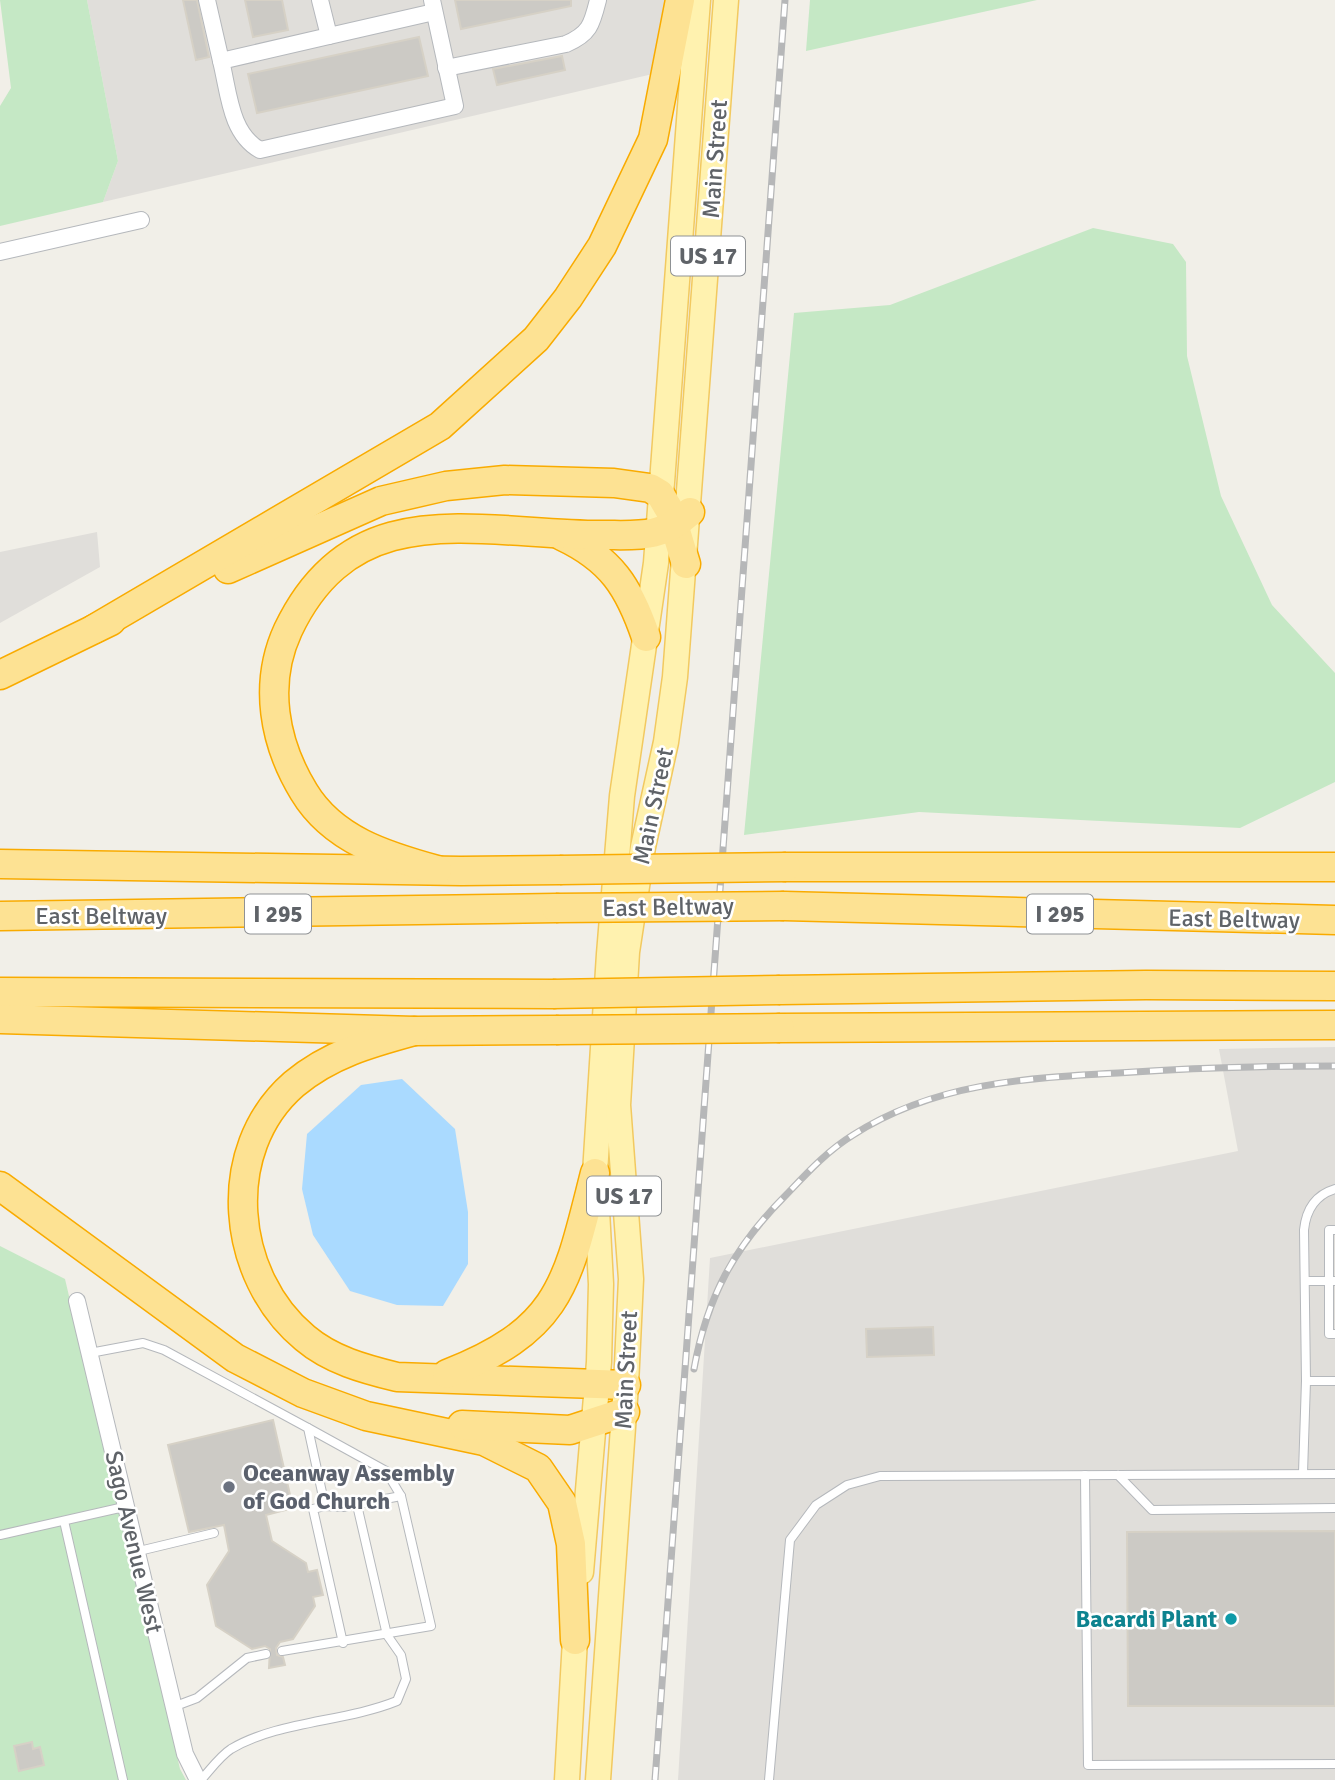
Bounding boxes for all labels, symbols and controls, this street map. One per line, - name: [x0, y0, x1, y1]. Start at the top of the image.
- street label: Main Street: [696, 99, 734, 219]
- road number: US 17: [671, 236, 745, 276]
- street label: Main Street: [626, 745, 680, 867]
- street label: East Beltway: [602, 891, 734, 923]
- road number: I 295: [245, 894, 311, 934]
- road number: I 295: [1027, 894, 1093, 934]
- street label: East Beltway: [35, 901, 167, 931]
- street label: East Beltway: [1168, 903, 1300, 935]
- road number: US 17: [587, 1176, 661, 1216]
- street label: Main Street: [608, 1310, 644, 1430]
- street label: Sago Avenue West: [98, 1448, 170, 1636]
- place label: Oceanway Assembly of God Church: [243, 1458, 455, 1516]
- marker: Oceanway Assembly of God Church: [221, 1479, 237, 1495]
- place label: Bacardi Plant: [1076, 1604, 1217, 1634]
- marker: Bacardi Plant: [1223, 1611, 1239, 1627]

